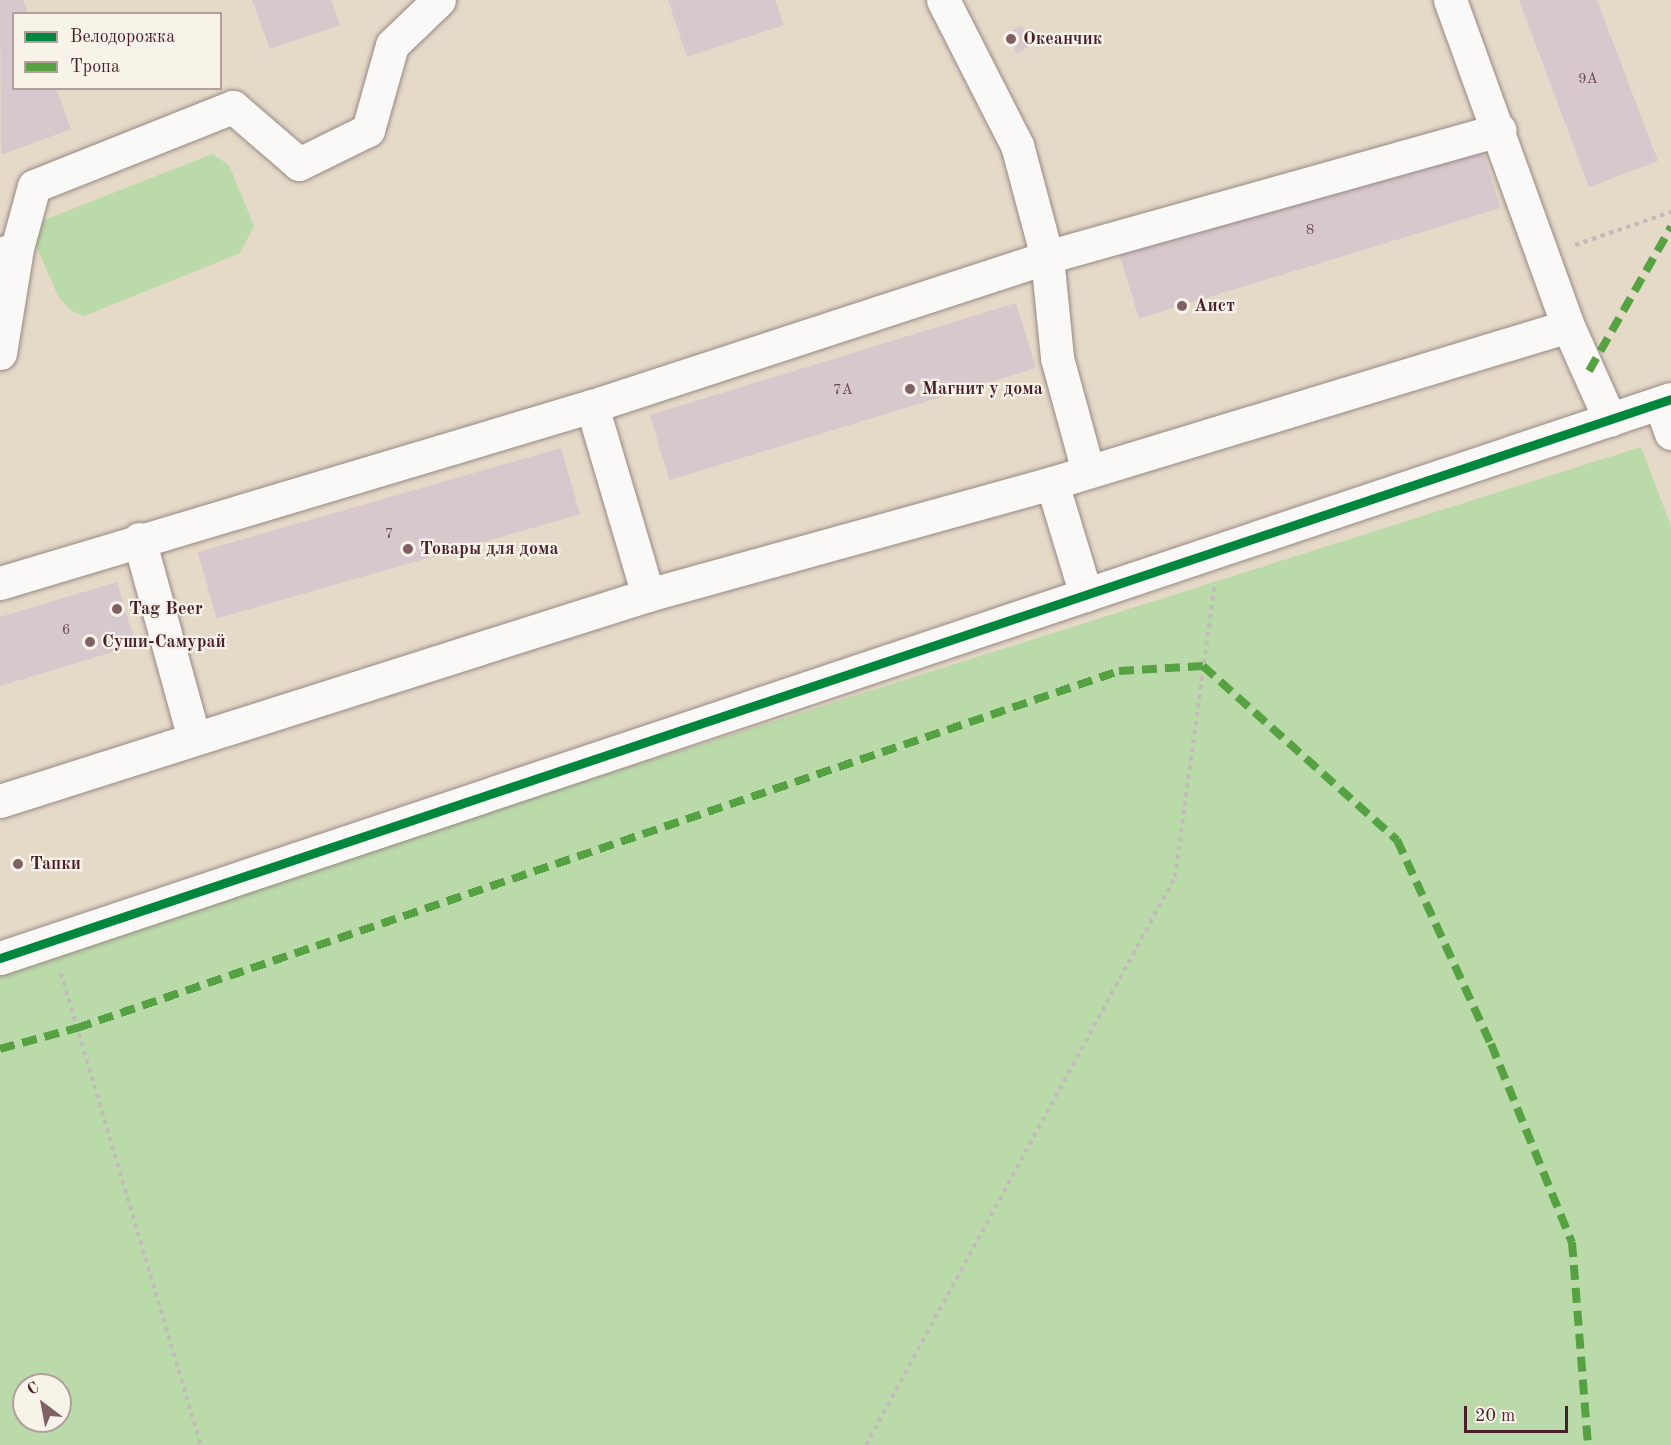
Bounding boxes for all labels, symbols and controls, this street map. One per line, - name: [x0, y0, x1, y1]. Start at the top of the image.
- legend: [12, 12, 222, 90]
- text: Велодорожка: [70, 28, 175, 46]
- place label: Океанчик: [1023, 28, 1102, 50]
- marker: Океанчик: [1004, 32, 1018, 46]
- text: Тропа: [70, 58, 120, 76]
- house number: 9А: [1578, 71, 1598, 89]
- house number: 8: [1306, 222, 1314, 240]
- place label: Аист: [1194, 295, 1235, 317]
- marker: Аист: [1175, 299, 1189, 313]
- place label: Магнит у дома: [922, 378, 1043, 400]
- house number: 7А: [833, 382, 853, 400]
- marker: Магнит у дома: [903, 382, 917, 396]
- house number: 7: [385, 526, 393, 544]
- place label: Товары для дома: [420, 538, 559, 560]
- marker: Товары для дома: [401, 542, 415, 556]
- place label: Tag Beer: [129, 598, 203, 620]
- marker: Tag Beer: [110, 602, 124, 616]
- house number: 6: [62, 622, 70, 640]
- place label: Суши-Самурай: [102, 631, 226, 653]
- marker: Суши-Самурай: [83, 635, 97, 649]
- place label: Тапки: [30, 853, 81, 875]
- marker: Тапки: [11, 857, 25, 871]
- north arrow: [12, 1373, 72, 1433]
- text: С: [25, 1380, 42, 1399]
- scale bar: [1467, 1394, 1570, 1432]
- text: 20 m: [1475, 1407, 1515, 1425]

